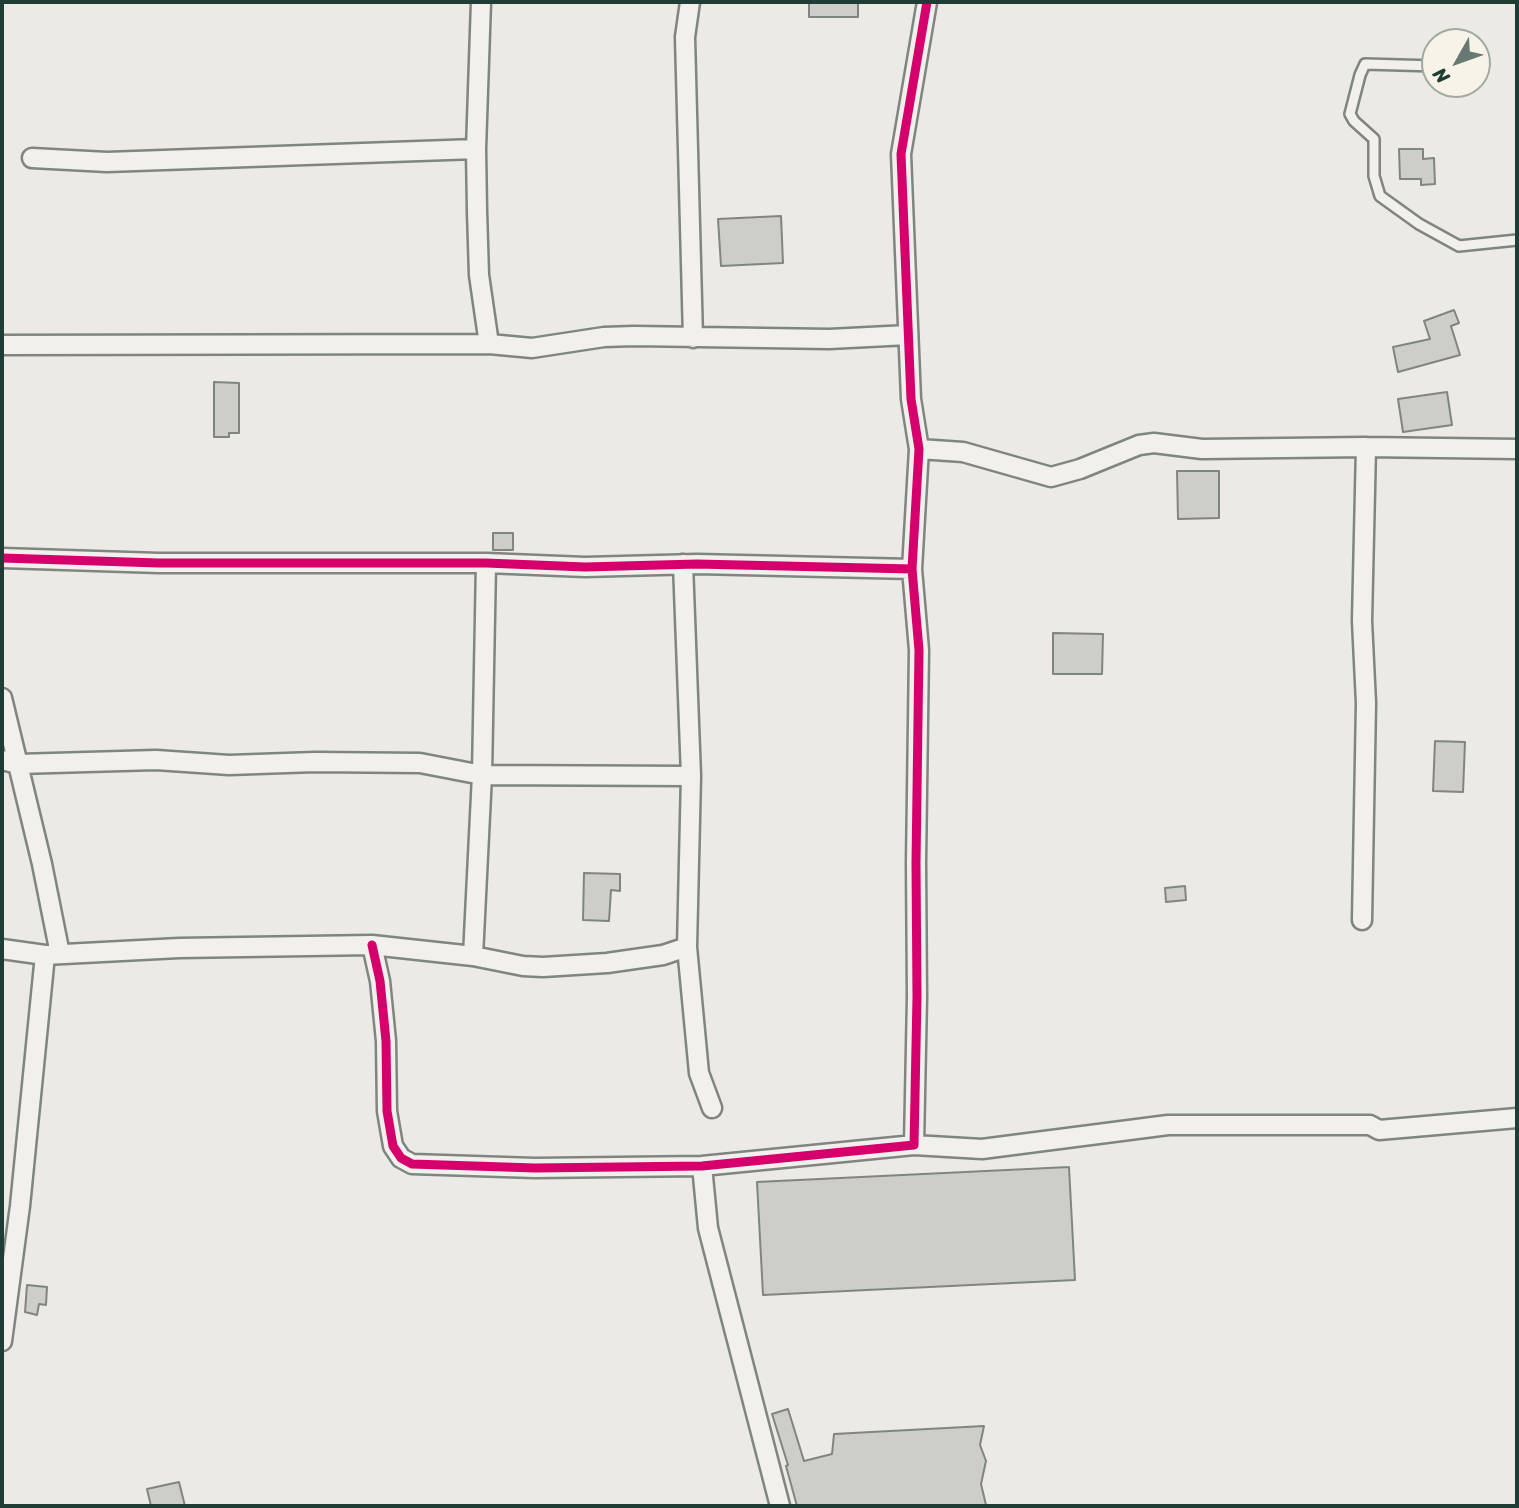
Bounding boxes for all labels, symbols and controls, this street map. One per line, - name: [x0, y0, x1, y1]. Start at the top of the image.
- north arrow: [1421, 28, 1491, 98]
- text: N: [1424, 60, 1458, 91]

